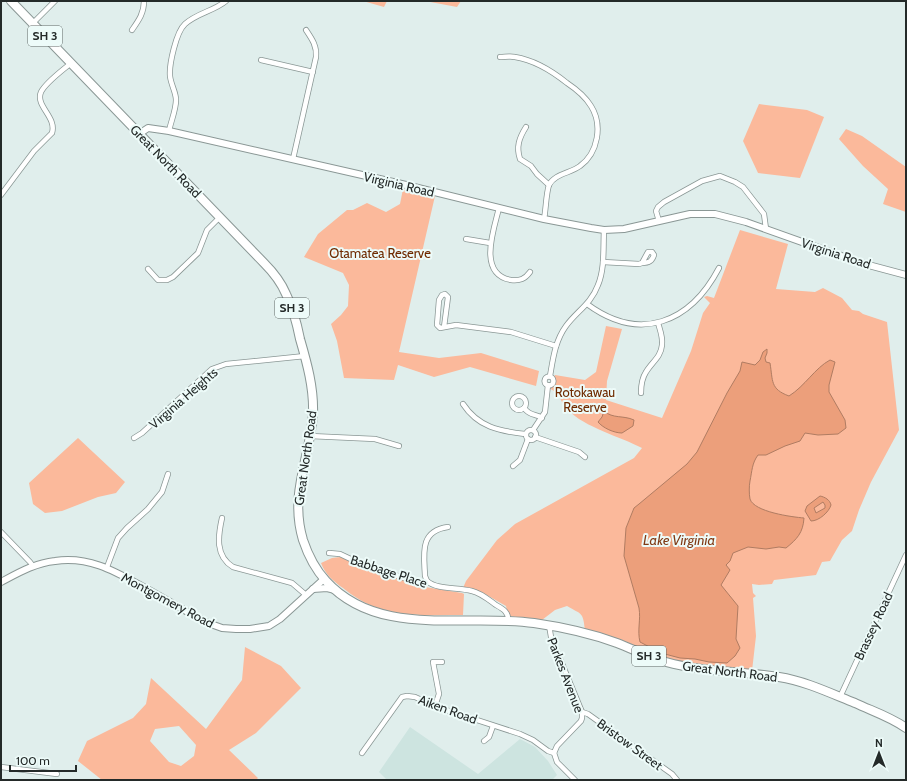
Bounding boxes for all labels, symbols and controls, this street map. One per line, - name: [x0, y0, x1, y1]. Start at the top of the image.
- road number: SH 3: [28, 26, 62, 46]
- street label: Great North Road: [127, 121, 205, 201]
- street label: Virginia Road: [362, 168, 436, 200]
- street label: Virginia Road: [799, 234, 873, 272]
- park label: Otamatea Reserve: [329, 245, 431, 261]
- road number: SH 3: [275, 298, 309, 318]
- street label: Virginia Heights: [145, 363, 221, 432]
- park label: Rotokawau Reserve: [555, 384, 615, 415]
- street label: Great North Road: [290, 410, 320, 506]
- water label: Lake Virginia: [643, 531, 715, 549]
- street label: Babbage Place: [349, 551, 430, 591]
- street label: Montgomery Road: [119, 569, 217, 631]
- street label: Brassey Road: [850, 590, 896, 662]
- street label: Parkes Avenue: [544, 635, 588, 715]
- road number: SH 3: [632, 646, 666, 666]
- street label: Great North Road: [682, 657, 778, 685]
- street label: Aiken Road: [416, 691, 480, 727]
- street label: Bristow Street: [594, 715, 666, 773]
- north arrow: [859, 733, 899, 773]
- text: N: [875, 736, 883, 750]
- scale bar: [10, 747, 76, 773]
- text: 100 m: [16, 753, 50, 768]

